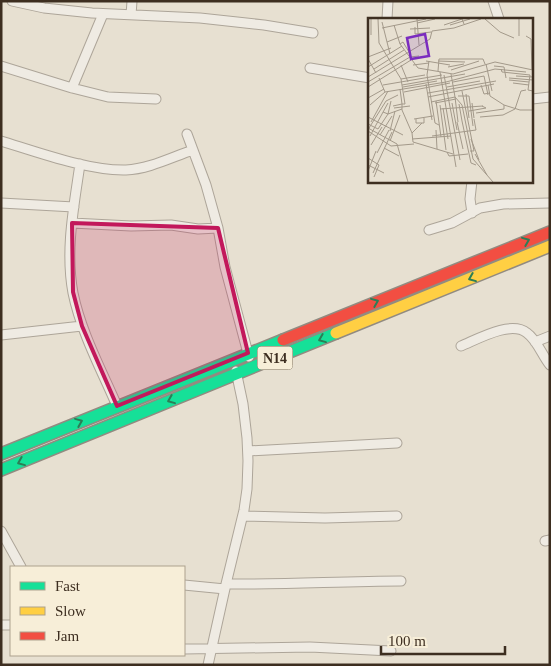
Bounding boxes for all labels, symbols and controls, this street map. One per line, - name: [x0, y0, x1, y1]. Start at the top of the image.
- inset map: [368, 18, 534, 182]
- one-way arrow: [521, 237, 530, 247]
- one-way arrow: [468, 271, 477, 282]
- one-way arrow: [370, 298, 379, 308]
- one-way arrow: [318, 333, 327, 343]
- road number: N14: [258, 346, 292, 369]
- one-way arrow: [167, 394, 176, 404]
- one-way arrow: [74, 418, 83, 428]
- one-way arrow: [17, 455, 26, 466]
- legend: [10, 566, 185, 656]
- text: Fast: [55, 578, 81, 594]
- text: Slow: [55, 603, 86, 619]
- scale bar: [381, 624, 505, 656]
- text: Jam: [55, 628, 79, 644]
- text: 100 m: [388, 633, 426, 649]

